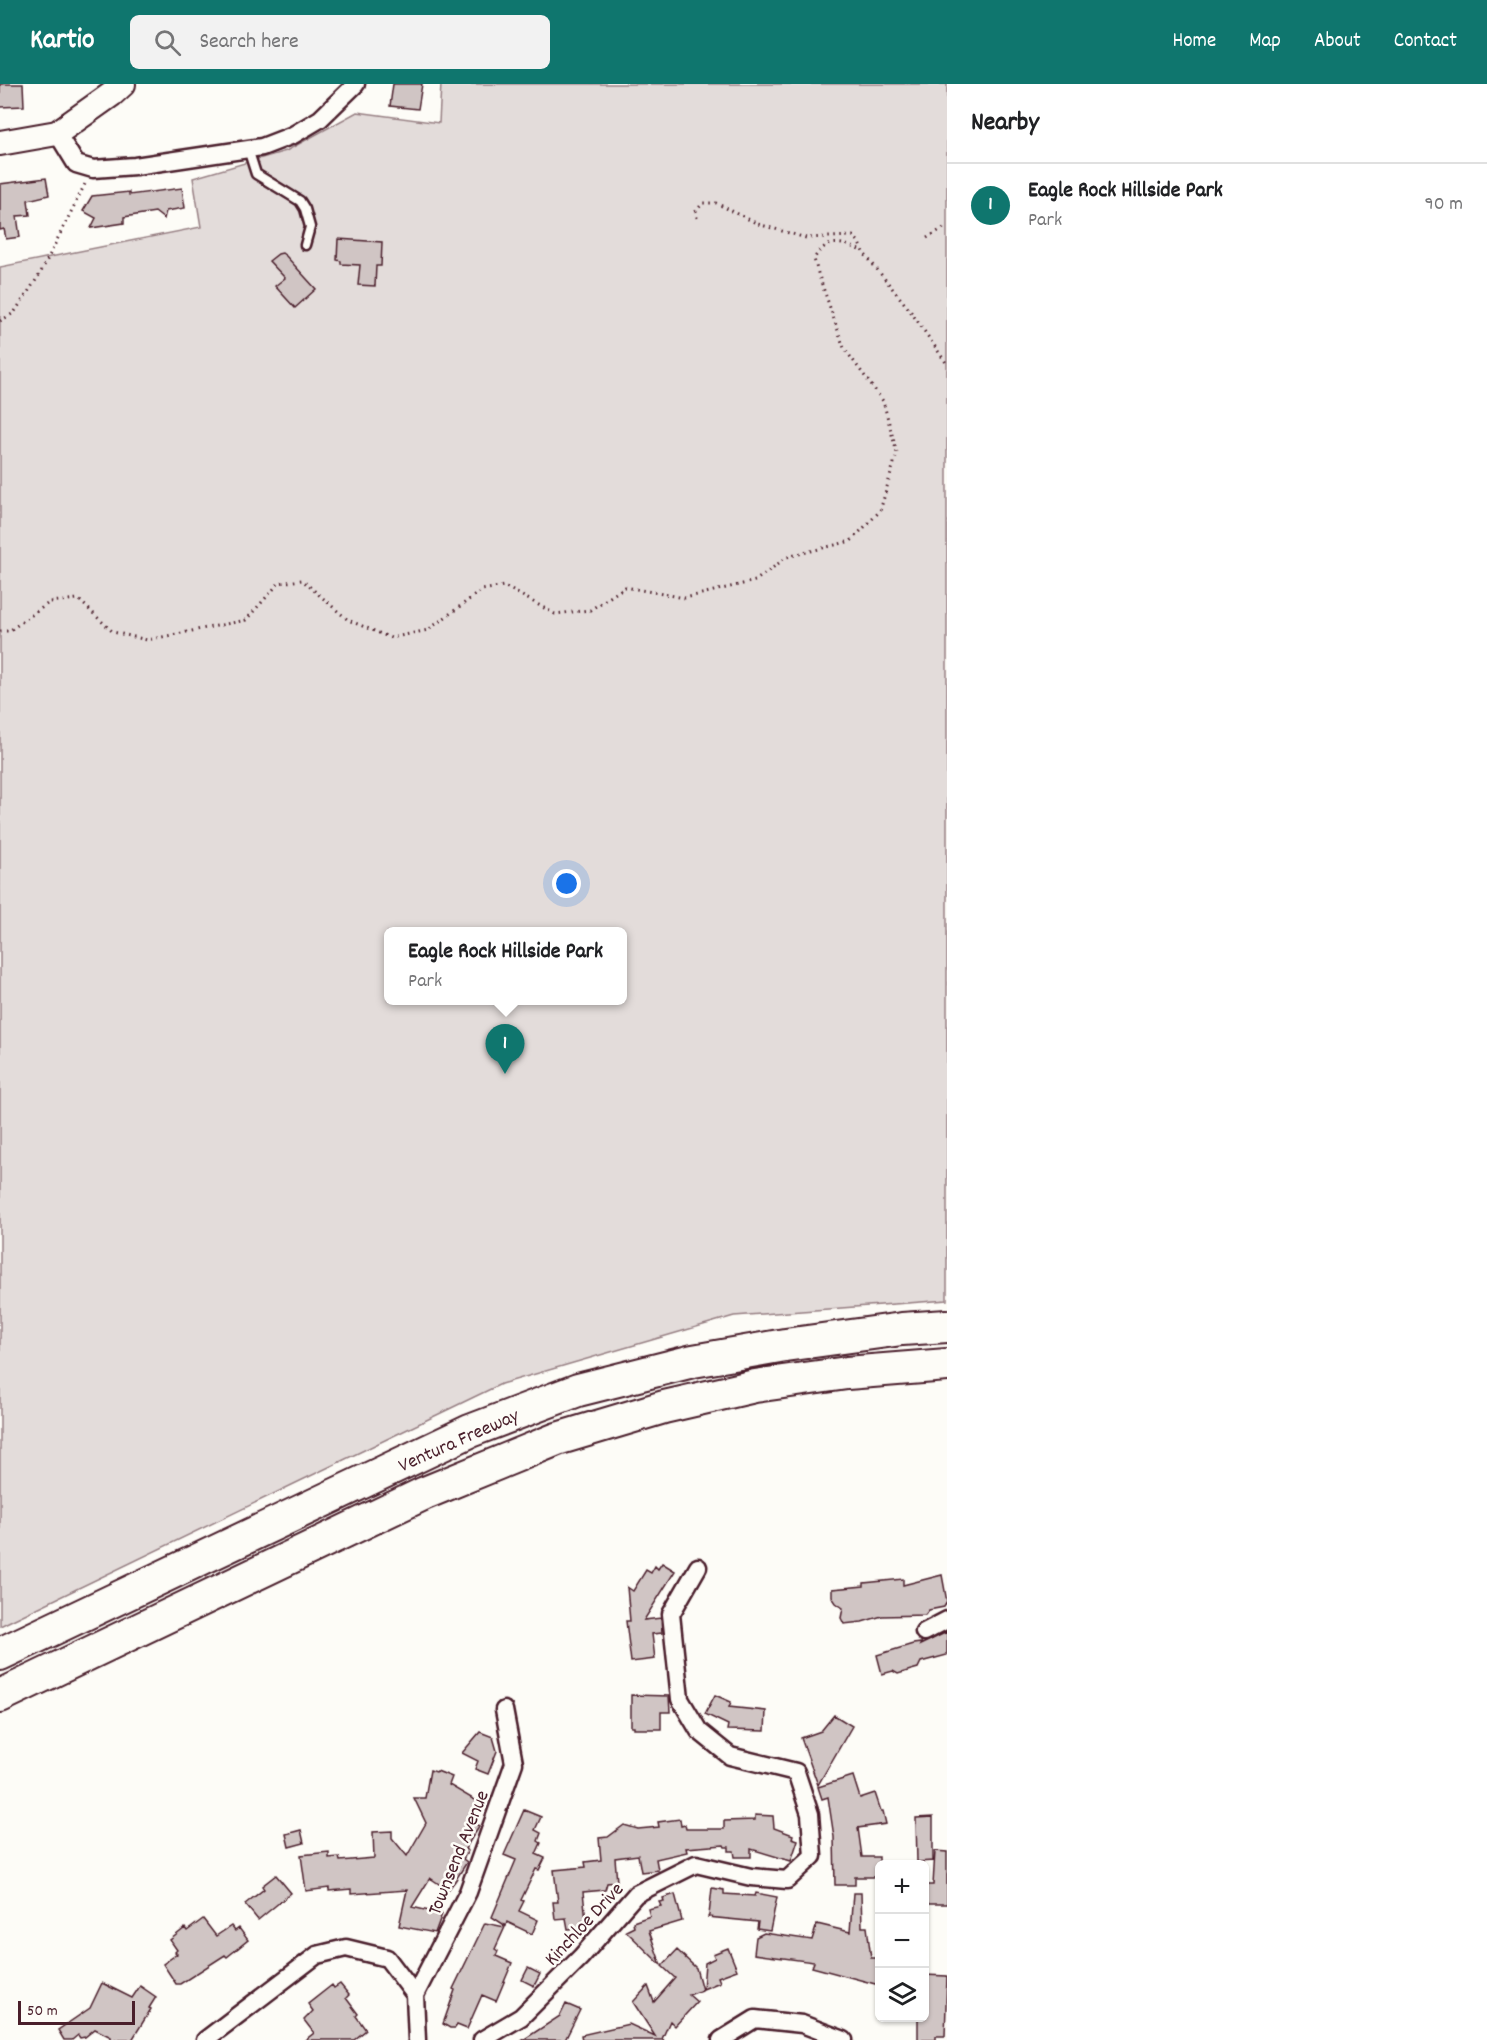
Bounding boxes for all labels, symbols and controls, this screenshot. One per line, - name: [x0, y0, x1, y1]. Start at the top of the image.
- search box: [130, 15, 550, 69]
- text: Kartio: [30, 22, 94, 62]
- icon: search: [151, 26, 184, 59]
- text: Search here: [199, 27, 299, 58]
- text: Home: [1172, 27, 1216, 57]
- text: Map: [1249, 27, 1281, 57]
- text: About: [1314, 27, 1361, 57]
- text: Contact: [1394, 27, 1457, 57]
- text: Nearby: [971, 105, 1039, 142]
- text: Eagle Rock Hillside Park: [1028, 176, 1223, 207]
- text: 1: [988, 191, 993, 219]
- text: 90 m: [1425, 191, 1463, 219]
- text: Park: [1028, 207, 1062, 235]
- your location: [552, 869, 581, 898]
- popup: [384, 927, 627, 1005]
- text: Eagle Rock Hillside Park: [408, 937, 603, 968]
- text: Park: [408, 968, 442, 996]
- pin: 1: [486, 1024, 524, 1074]
- street label: Ventura Freeway: [394, 1402, 525, 1481]
- street label: Townsend Avenue: [422, 1786, 498, 1920]
- map controls: [875, 1860, 929, 2022]
- button: +: [875, 1860, 929, 1914]
- street label: Kinchloe Drive: [539, 1877, 631, 1973]
- button: −: [875, 1914, 929, 1968]
- button: layers: [875, 1968, 929, 2022]
- scale bar: [18, 1998, 135, 2026]
- text: 50 m: [27, 2000, 58, 2023]

